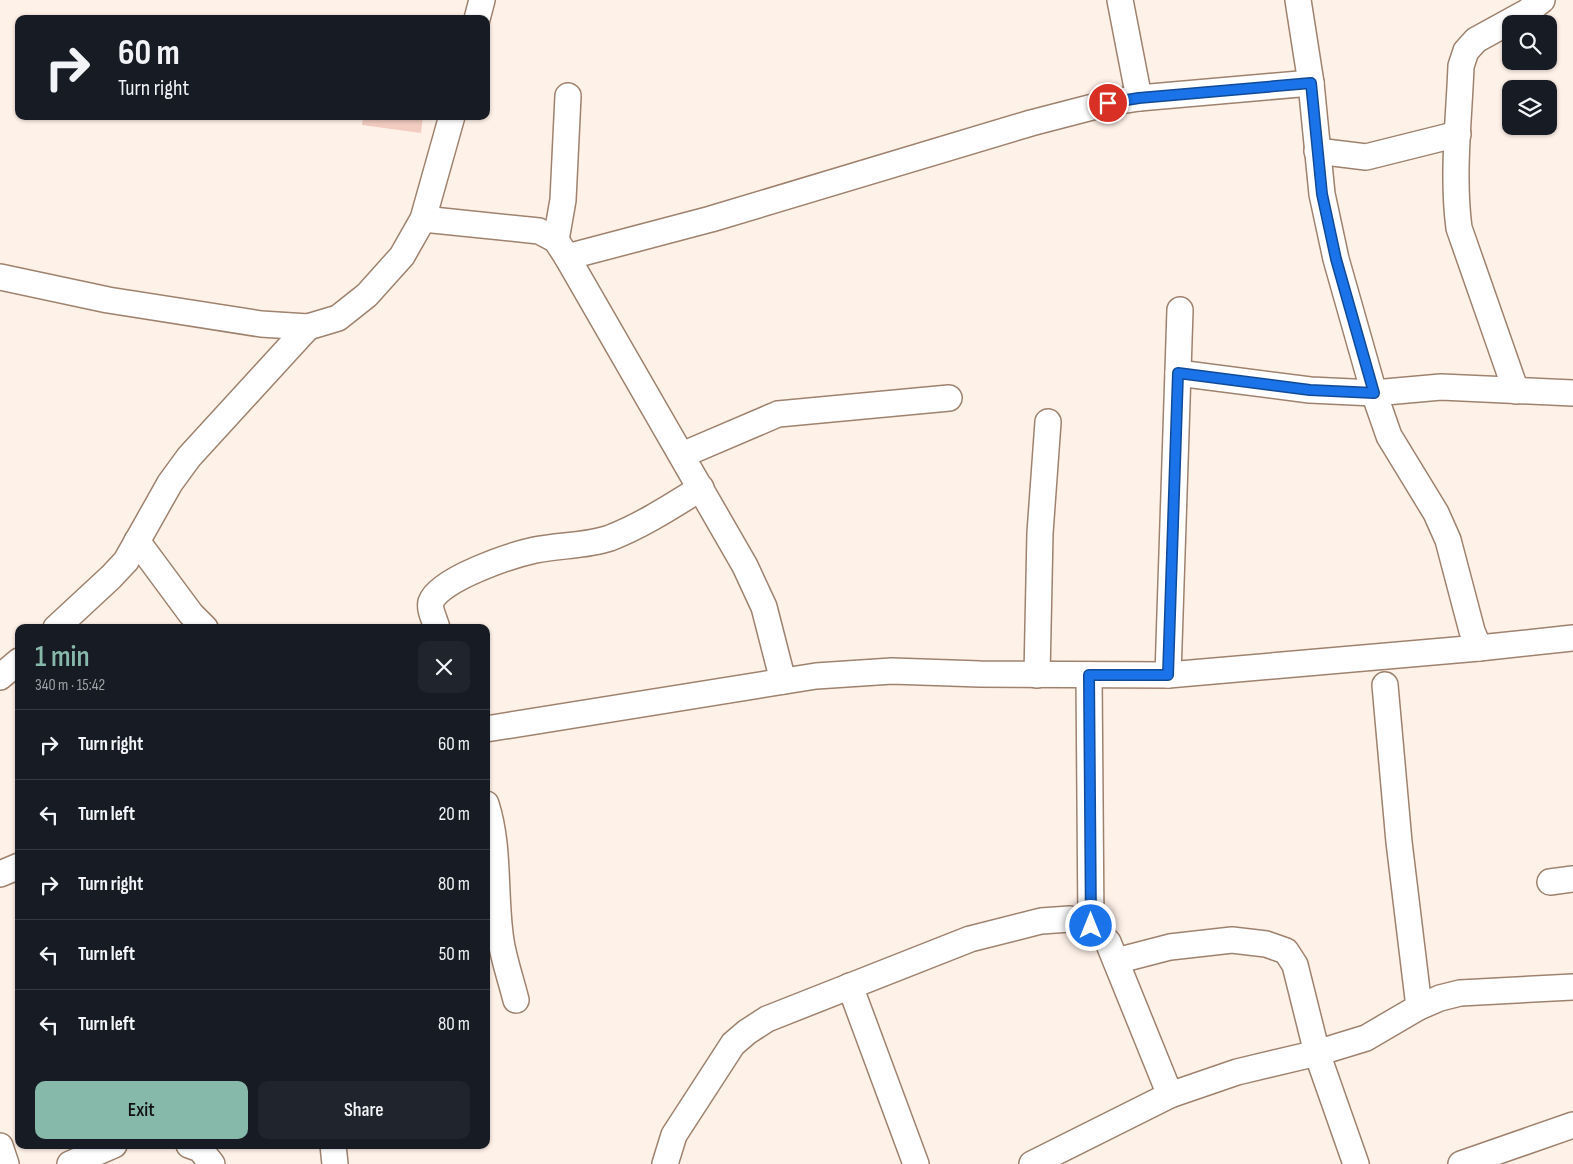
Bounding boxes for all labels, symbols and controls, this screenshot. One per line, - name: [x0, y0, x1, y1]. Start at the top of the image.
- map controls: [1502, 15, 1557, 135]
- button: search: [1502, 15, 1557, 70]
- text: 60 m: [118, 32, 180, 75]
- icon: right: [35, 35, 100, 100]
- text: Turn right: [118, 75, 189, 102]
- button: layers: [1502, 80, 1557, 135]
- pin: [1087, 82, 1129, 124]
- icon: arrive: [1094, 89, 1122, 117]
- text: 1 min: [35, 639, 90, 675]
- button: close: [418, 641, 470, 693]
- text: 340 m · 15:42: [35, 676, 105, 695]
- icon: right: [35, 731, 63, 759]
- text: Turn right: [78, 733, 143, 756]
- text: 60 m: [438, 733, 470, 756]
- icon: left: [35, 801, 63, 829]
- text: Turn left: [78, 803, 135, 826]
- text: 20 m: [438, 803, 470, 826]
- icon: right: [35, 871, 63, 899]
- text: Turn right: [78, 873, 143, 896]
- text: 80 m: [438, 873, 470, 896]
- position arrow: [1064, 899, 1116, 951]
- icon: left: [35, 941, 63, 969]
- text: Turn left: [78, 943, 135, 966]
- text: 50 m: [439, 943, 470, 966]
- icon: left: [35, 1011, 63, 1039]
- text: Turn left: [78, 1013, 135, 1036]
- text: 80 m: [438, 1013, 470, 1036]
- button: Exit: [35, 1081, 248, 1139]
- button: Share: [258, 1081, 470, 1139]

